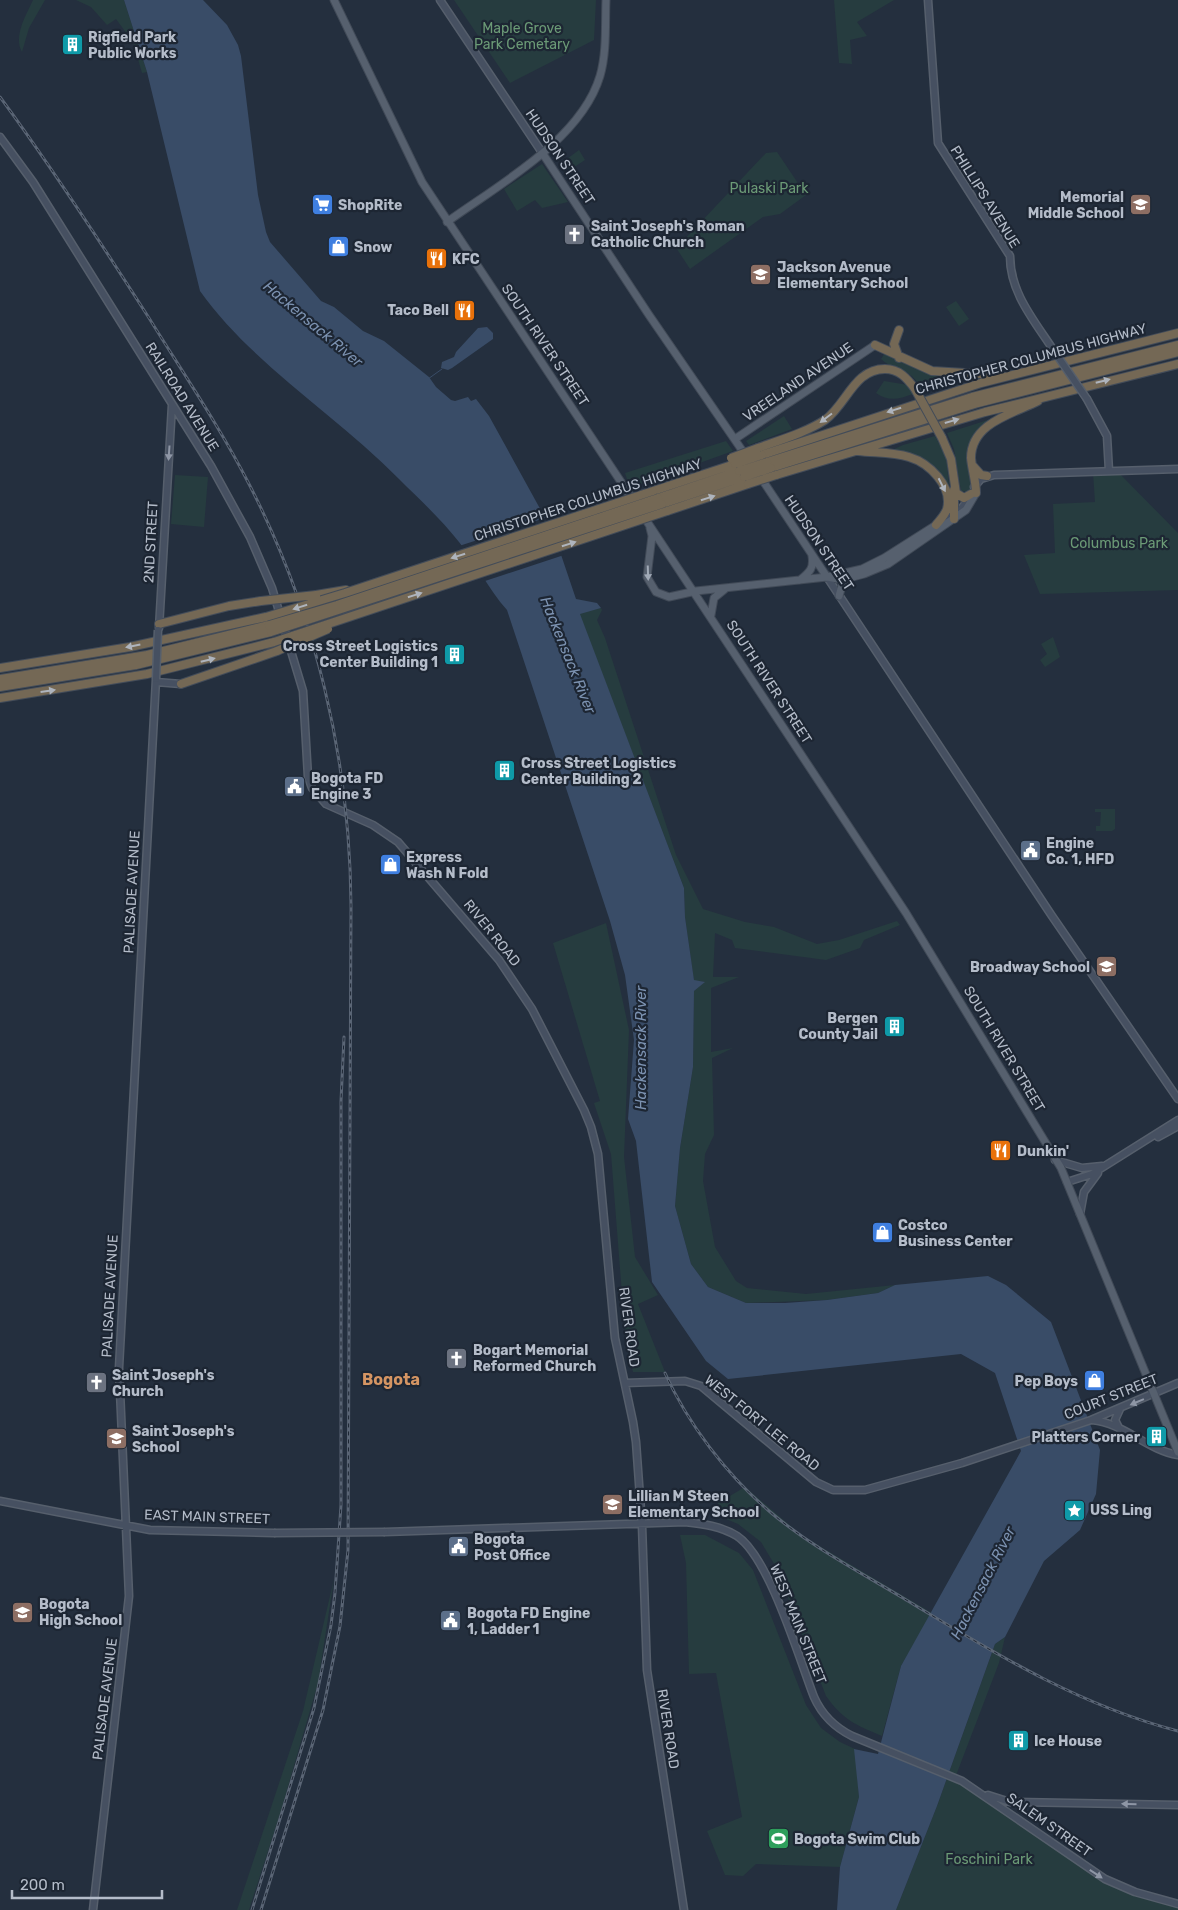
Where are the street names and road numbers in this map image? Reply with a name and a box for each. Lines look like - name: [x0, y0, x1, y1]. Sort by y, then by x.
- street label: HUDSON STREET: [522, 106, 598, 208]
- street label: PHILLIPS AVENUE: [947, 143, 1023, 251]
- street label: SOUTH RIVER STREET: [498, 281, 592, 409]
- street label: CHRISTOPHER COLUMBUS HIGHWAY: [914, 320, 1148, 398]
- street label: RAILROAD AVENUE: [142, 339, 222, 455]
- street label: VREELAND AVENUE: [740, 339, 856, 425]
- street label: CHRISTOPHER COLUMBUS HIGHWAY: [472, 455, 704, 545]
- street label: HUDSON STREET: [781, 492, 857, 594]
- street label: 2ND STREET: [140, 501, 162, 583]
- street label: SOUTH RIVER STREET: [723, 617, 815, 747]
- street label: PALISADE AVENUE: [120, 830, 144, 954]
- street label: RIVER ROAD: [460, 896, 524, 970]
- street label: SOUTH RIVER STREET: [960, 983, 1048, 1115]
- street label: PALISADE AVENUE: [98, 1234, 122, 1358]
- street label: RIVER ROAD: [615, 1286, 643, 1368]
- street label: COURT STREET: [1062, 1370, 1160, 1424]
- street label: WEST FORT LEE ROAD: [701, 1371, 823, 1475]
- street label: EAST MAIN STREET: [144, 1506, 270, 1528]
- street label: WEST MAIN STREET: [766, 1562, 830, 1686]
- street label: PALISADE AVENUE: [89, 1637, 121, 1761]
- street label: RIVER ROAD: [653, 1688, 683, 1770]
- street label: SALEM STREET: [1003, 1789, 1095, 1861]

